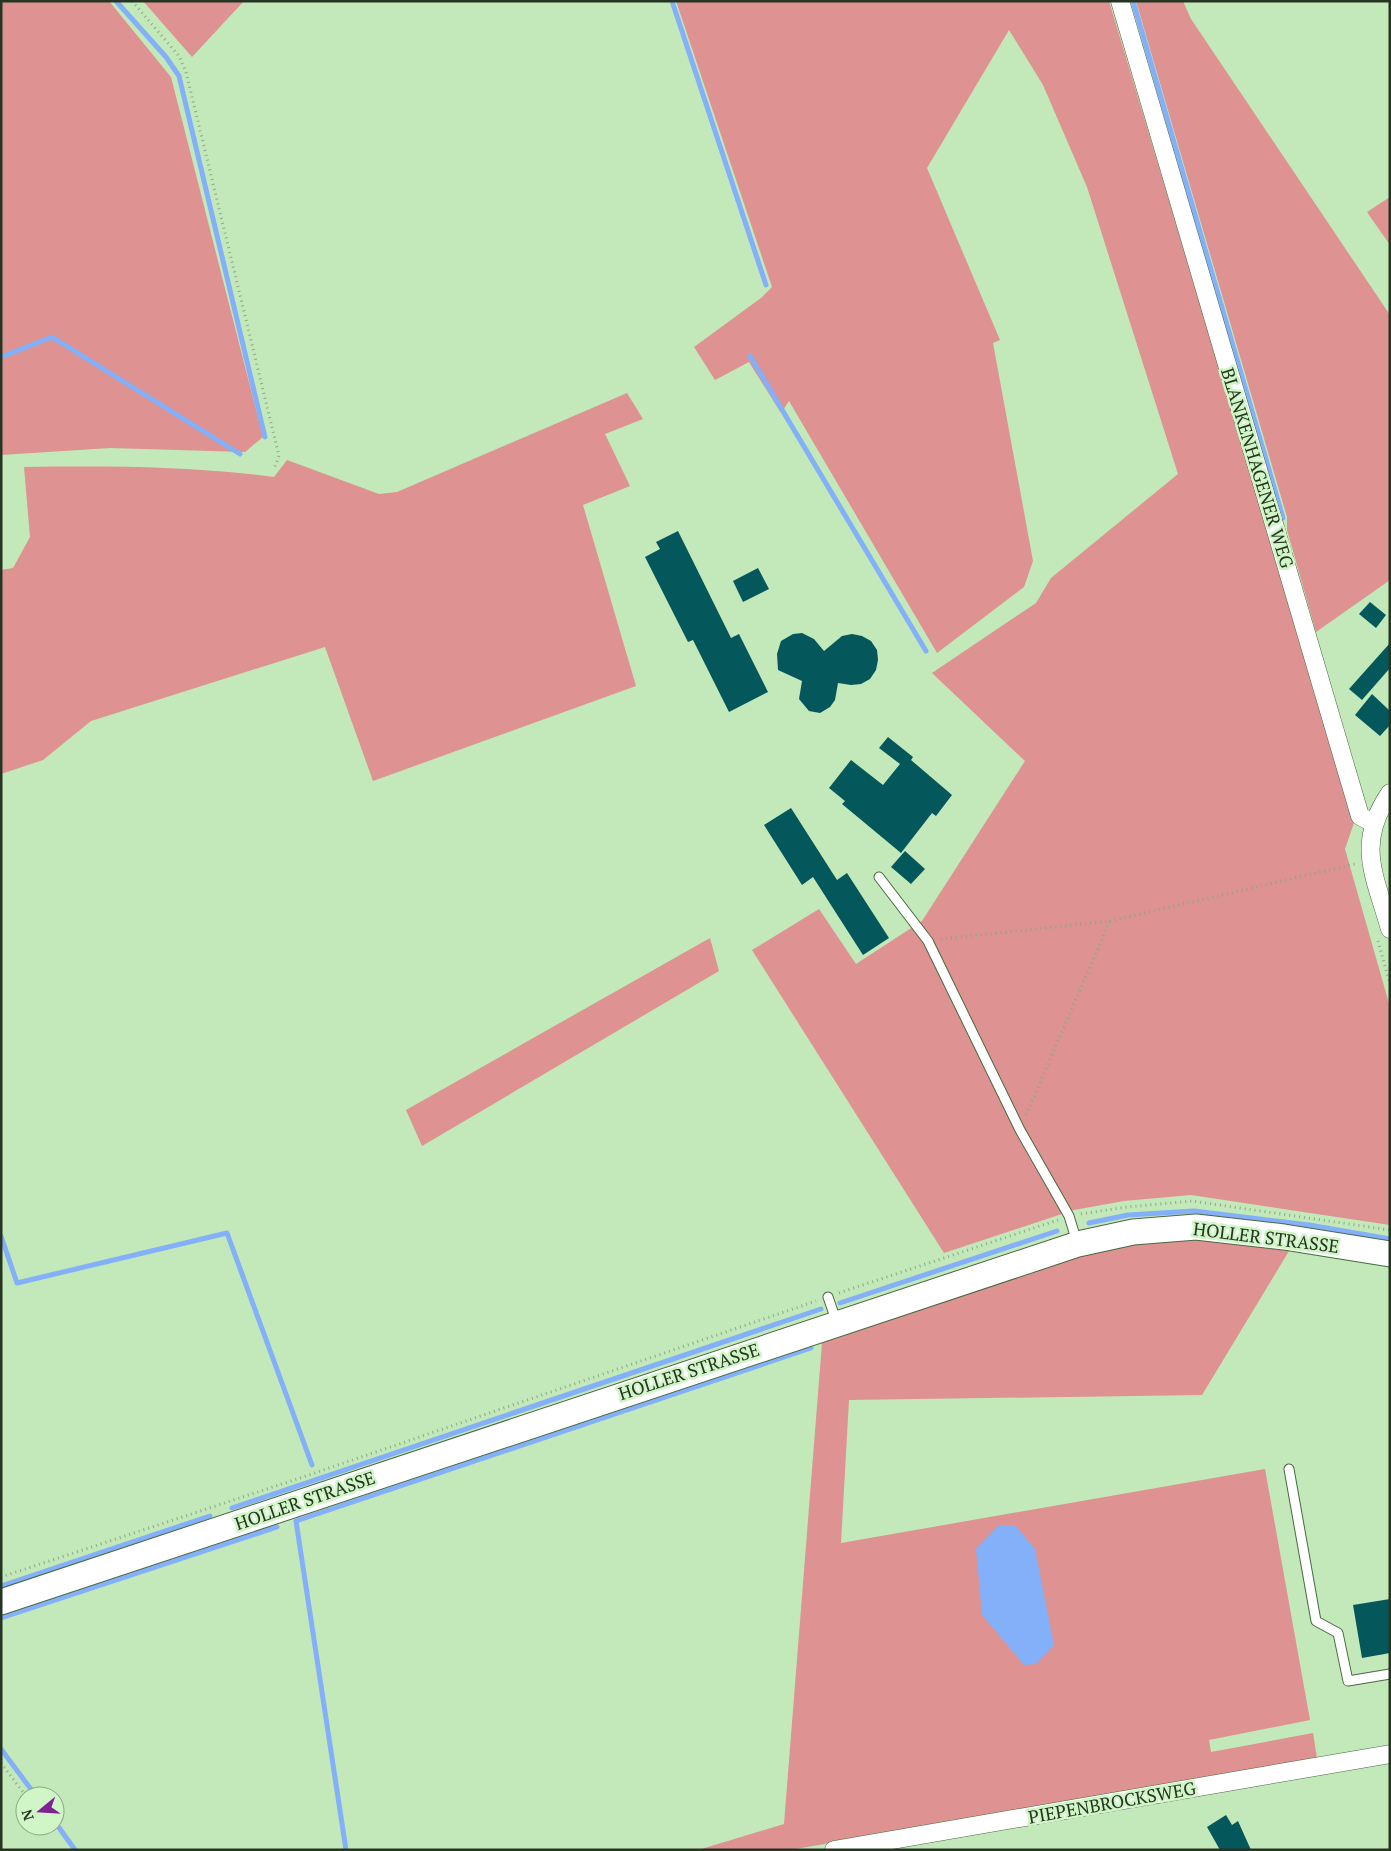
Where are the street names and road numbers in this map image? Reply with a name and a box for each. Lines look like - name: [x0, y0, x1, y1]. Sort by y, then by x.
- street label: BLANKENHAGENER WEG: [1216, 365, 1300, 571]
- street label: HOLLER STRASSE: [1192, 1216, 1340, 1258]
- street label: HOLLER STRASSE: [615, 1337, 762, 1405]
- street label: HOLLER STRASSE: [231, 1465, 378, 1535]
- street label: PIEPENBROCKSWEG: [1026, 1775, 1198, 1829]

